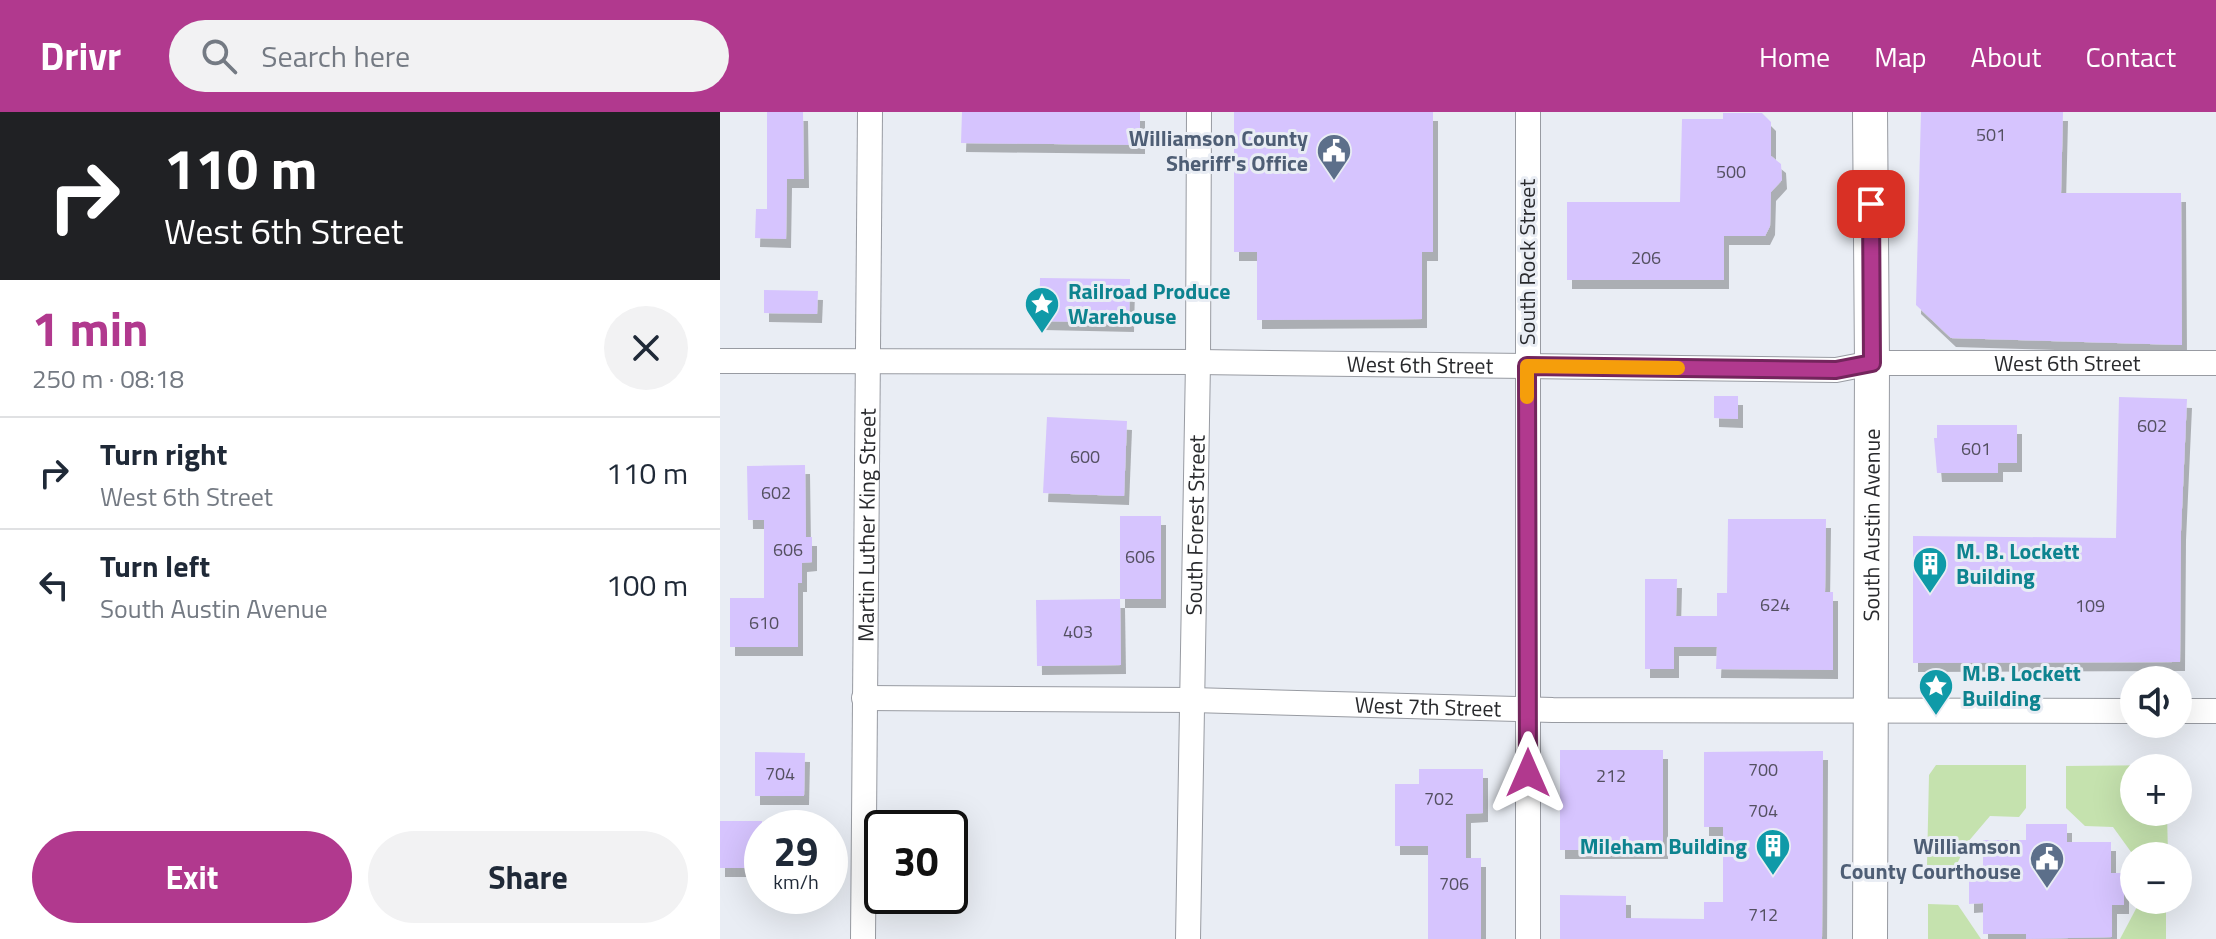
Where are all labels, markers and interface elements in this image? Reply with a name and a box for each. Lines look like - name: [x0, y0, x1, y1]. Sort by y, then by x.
- search box: [169, 20, 729, 92]
- text: Drivr: [40, 27, 121, 85]
- text: Search here: [261, 33, 410, 79]
- icon: search: [197, 34, 241, 78]
- text: Home: [1759, 35, 1830, 78]
- text: Map: [1874, 35, 1927, 78]
- text: About: [1971, 35, 2041, 78]
- text: Contact: [2085, 35, 2176, 78]
- place label: Williamson County Sheriff's Office: [1129, 121, 1308, 180]
- house number: 501: [1976, 121, 2006, 148]
- text: 110 m: [164, 126, 317, 211]
- public building icon: Williamson County Sheriff's Office: [1315, 132, 1353, 182]
- icon: right: [32, 144, 136, 248]
- house number: 500: [1716, 158, 1746, 185]
- pin: [1837, 170, 1905, 238]
- street label: South Rock Street: [1510, 179, 1544, 345]
- icon: arrive: [1849, 182, 1893, 226]
- text: West 6th Street: [164, 203, 404, 258]
- house number: 206: [1631, 244, 1661, 271]
- place label: Railroad Produce Warehouse: [1068, 274, 1230, 333]
- place icon: Railroad Produce Warehouse: [1023, 285, 1061, 335]
- text: 1 min: [32, 292, 149, 365]
- button: close: [604, 306, 688, 390]
- street label: West 6th Street: [1994, 346, 2141, 380]
- street label: West 6th Street: [1347, 347, 1494, 383]
- text: 250 m · 08:18: [32, 359, 184, 398]
- street label: Martin Luther King Street: [849, 408, 884, 642]
- house number: 602: [2137, 412, 2167, 439]
- street label: South Austin Avenue: [1854, 429, 1889, 621]
- text: Turn right: [100, 431, 228, 477]
- street label: South Forest Street: [1177, 434, 1214, 616]
- house number: 601: [1961, 435, 1991, 462]
- house number: 600: [1070, 443, 1100, 470]
- text: 110 m: [606, 450, 688, 496]
- icon: right: [32, 451, 76, 495]
- text: West 6th Street: [100, 477, 273, 516]
- house number: 602: [761, 479, 791, 506]
- place label: M. B. Lockett Building: [1956, 534, 2080, 593]
- house number: 606: [773, 536, 803, 563]
- text: Turn left: [100, 543, 210, 589]
- house number: 606: [1125, 543, 1155, 570]
- building icon: M. B. Lockett Building: [1911, 545, 1949, 595]
- text: 100 m: [606, 562, 688, 608]
- icon: left: [32, 563, 76, 607]
- text: South Austin Avenue: [100, 589, 328, 628]
- house number: 624: [1760, 591, 1790, 618]
- house number: 109: [2075, 592, 2105, 619]
- house number: 610: [749, 609, 779, 636]
- house number: 403: [1063, 618, 1093, 645]
- place label: M.B. Lockett Building: [1962, 656, 2081, 715]
- map controls: [2120, 666, 2192, 914]
- button: sound: [2120, 666, 2192, 738]
- place icon: M.B. Lockett Building: [1917, 667, 1955, 717]
- street label: West 7th Street: [1354, 688, 1502, 726]
- position arrow: [1486, 731, 1570, 815]
- button: +: [2120, 754, 2192, 826]
- house number: 700: [1748, 756, 1778, 783]
- house number: 704: [765, 760, 795, 787]
- house number: 212: [1596, 762, 1626, 789]
- house number: 702: [1424, 785, 1454, 812]
- house number: 704: [1748, 797, 1778, 824]
- speed limit sign: 30: [864, 810, 968, 914]
- text: 29: [774, 821, 818, 882]
- building icon: Mileham Building: [1754, 827, 1792, 877]
- place label: Mileham Building: [1580, 829, 1747, 863]
- place label: Williamson County Courthouse: [1840, 829, 2021, 888]
- button: Exit: [32, 831, 352, 923]
- button: Share: [368, 831, 688, 923]
- public building icon: Williamson County Courthouse: [2028, 840, 2066, 890]
- button: −: [2120, 842, 2192, 914]
- text: km/h: [773, 866, 819, 897]
- house number: 706: [1439, 870, 1469, 897]
- house number: 712: [1748, 901, 1778, 928]

